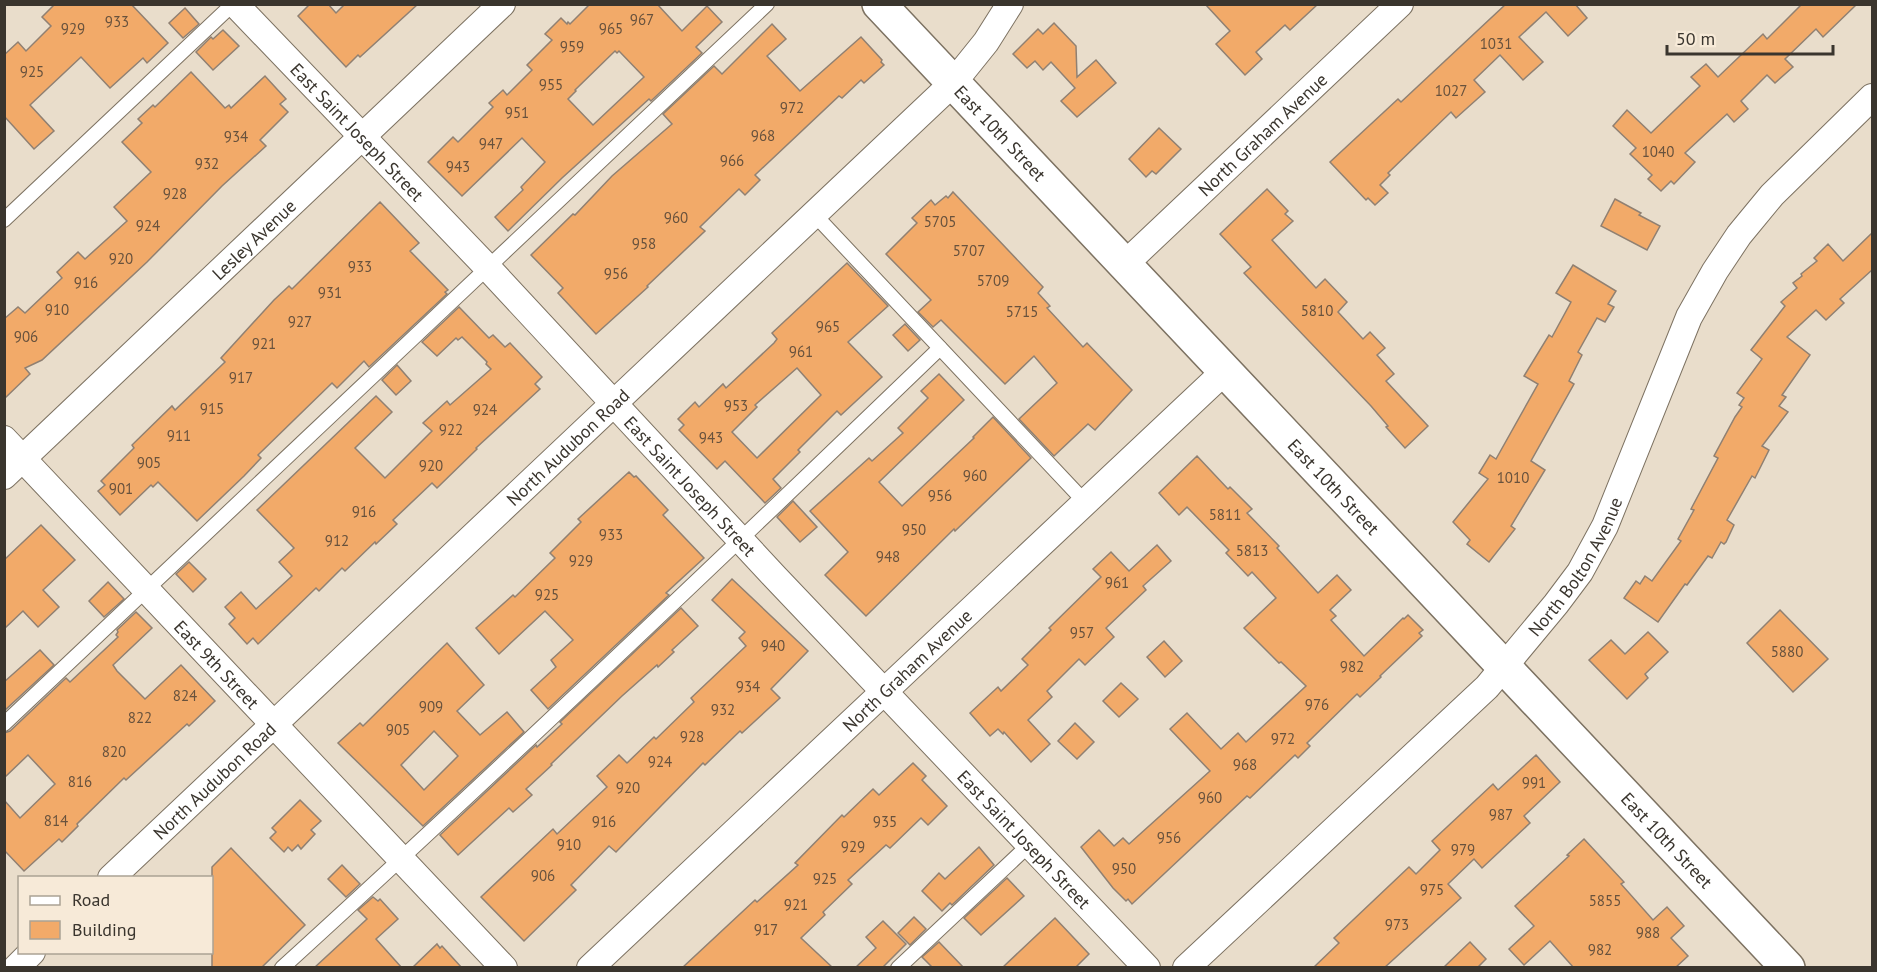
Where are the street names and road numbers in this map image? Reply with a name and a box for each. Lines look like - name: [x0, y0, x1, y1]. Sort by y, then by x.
- street label: East Saint Joseph Street: [286, 58, 429, 206]
- street label: North Graham Avenue: [1193, 68, 1332, 201]
- street label: East 10th Street: [950, 80, 1051, 186]
- street label: Lesley Avenue: [207, 194, 301, 285]
- street label: North Audubon Road: [501, 383, 634, 510]
- street label: East Saint Joseph Street: [620, 411, 761, 561]
- street label: East 10th Street: [1283, 434, 1385, 539]
- street label: North Bolton Avenue: [1523, 494, 1627, 641]
- street label: North Graham Avenue: [837, 604, 976, 736]
- street label: East 9th Street: [170, 615, 264, 714]
- street label: North Audubon Road: [148, 717, 280, 844]
- street label: East Saint Joseph Street: [953, 765, 1096, 913]
- street label: East 10th Street: [1617, 787, 1718, 893]

